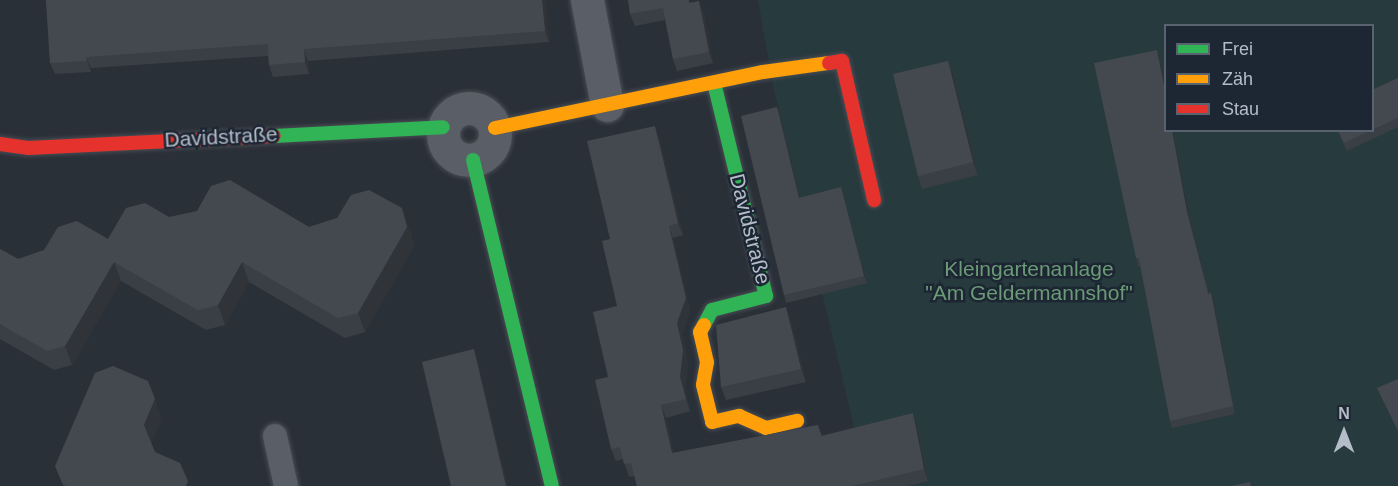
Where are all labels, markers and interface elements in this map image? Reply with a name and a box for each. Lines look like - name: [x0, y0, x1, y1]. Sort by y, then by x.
- legend: [1164, 24, 1374, 132]
- text: Frei: [1222, 39, 1253, 59]
- text: Zäh: [1222, 69, 1253, 89]
- text: Stau: [1222, 99, 1259, 119]
- street label: Davidstraße: [164, 121, 278, 153]
- street label: Davidstraße: [724, 171, 776, 287]
- park label: Kleingartenanlage "Am Geldermannshof": [925, 256, 1133, 306]
- north arrow: [1314, 402, 1374, 462]
- text: N: [1338, 405, 1350, 422]

